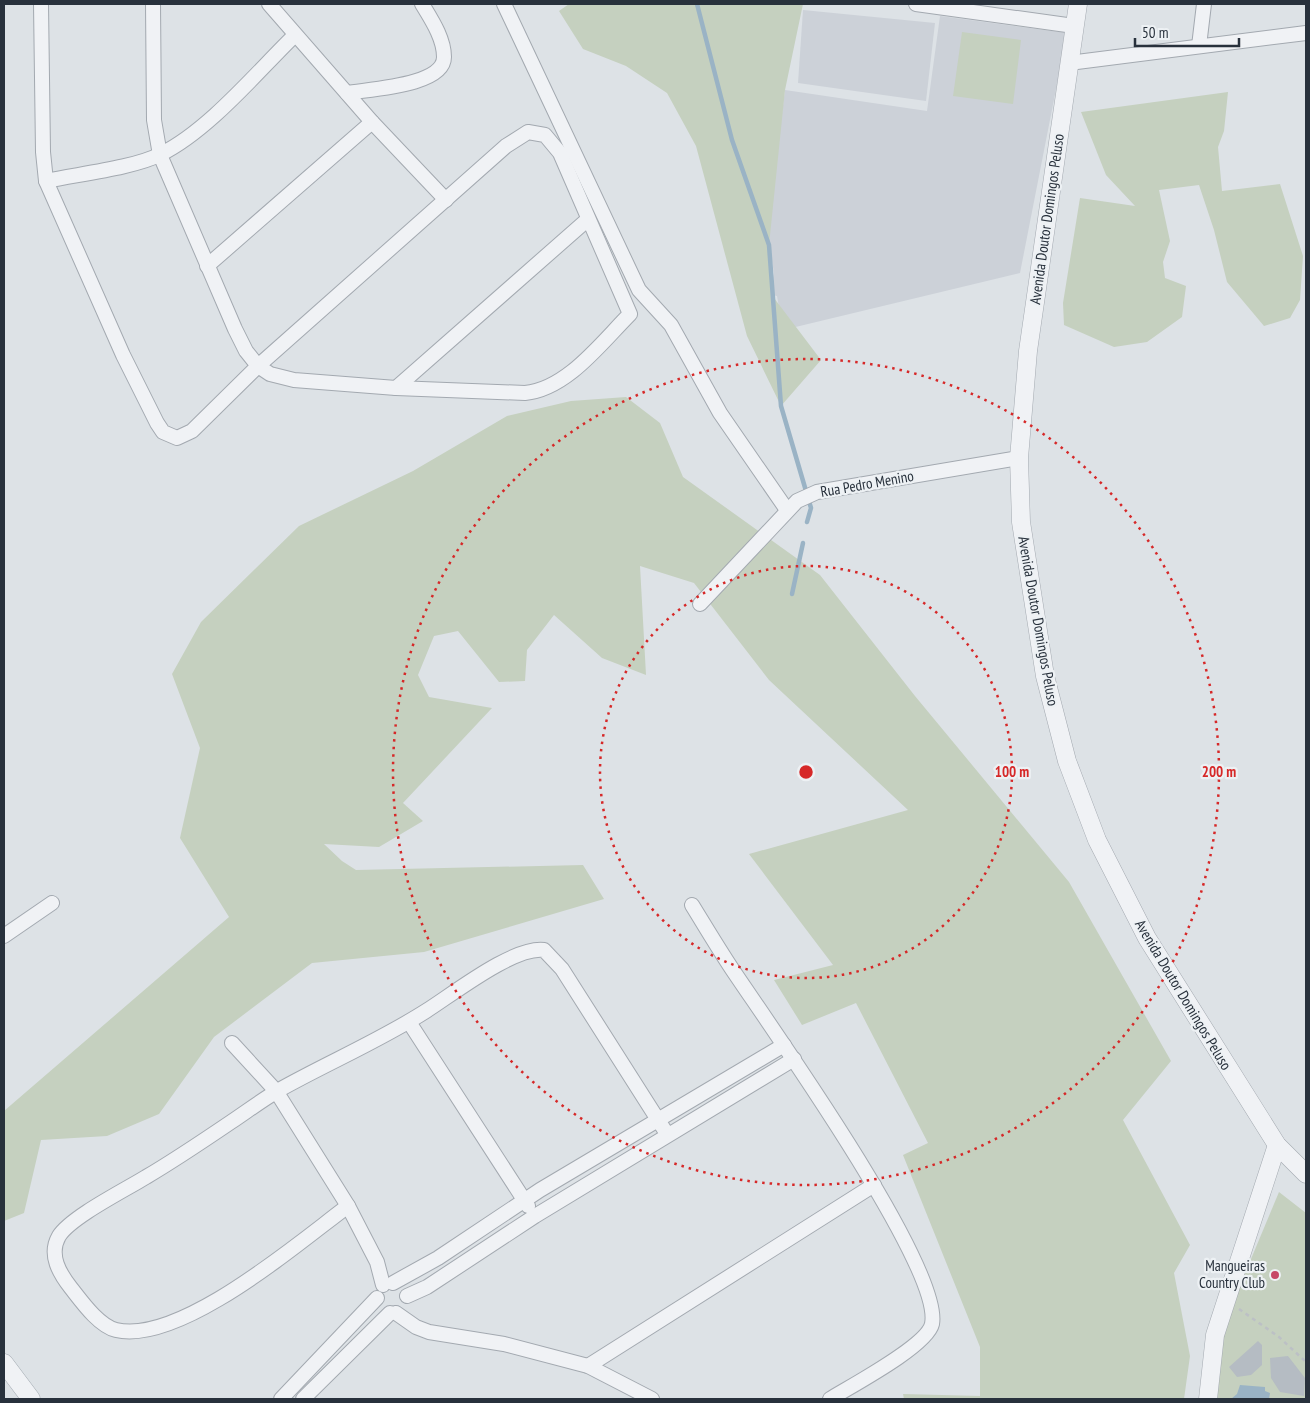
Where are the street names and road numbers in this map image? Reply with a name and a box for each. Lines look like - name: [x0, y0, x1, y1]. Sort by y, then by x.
- street label: Avenida Doutor Domingos Peluso: [1025, 132, 1068, 305]
- street label: Rua Pedro Menino: [819, 466, 915, 501]
- street label: Avenida Doutor Domingos Peluso: [1014, 535, 1063, 707]
- street label: Avenida Doutor Domingos Peluso: [1131, 916, 1236, 1073]

